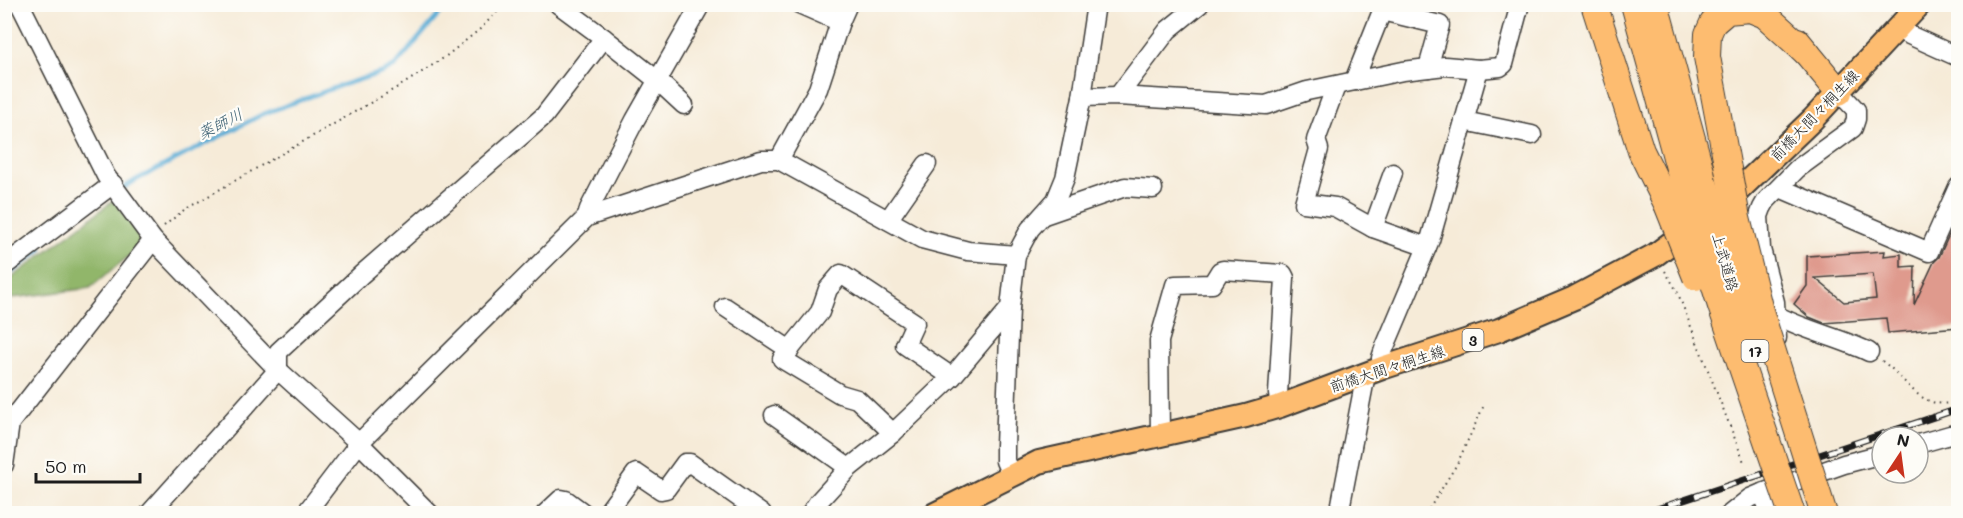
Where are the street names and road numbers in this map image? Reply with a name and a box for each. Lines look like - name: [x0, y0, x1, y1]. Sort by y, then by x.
- street label: 前橋大間々桐生線: [1765, 65, 1863, 165]
- street label: 上武道路: [1708, 230, 1744, 294]
- road number: 3: [1462, 329, 1484, 351]
- street label: 前橋大間々桐生線: [1327, 340, 1447, 396]
- road number: 17: [1742, 340, 1768, 362]

